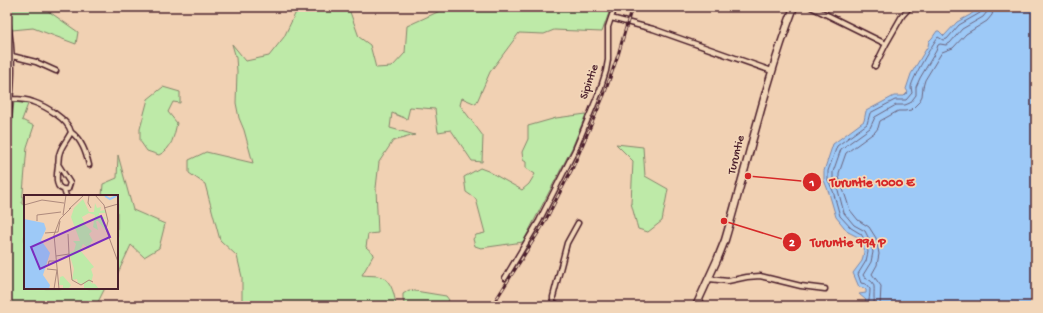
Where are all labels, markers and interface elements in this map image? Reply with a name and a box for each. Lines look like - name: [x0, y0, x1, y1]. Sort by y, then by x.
- street label: Sipintie: [578, 62, 603, 101]
- street label: Turuntie: [725, 133, 749, 177]
- callout: Turuntie 1000 E: [802, 169, 922, 194]
- text: Turuntie 1000 E: [829, 176, 915, 191]
- text: 1: [809, 177, 815, 191]
- inset map: [24, 195, 118, 289]
- callout: Turuntie 994 P: [782, 229, 894, 254]
- text: Turuntie 994 P: [809, 236, 886, 251]
- text: 2: [789, 237, 795, 251]

